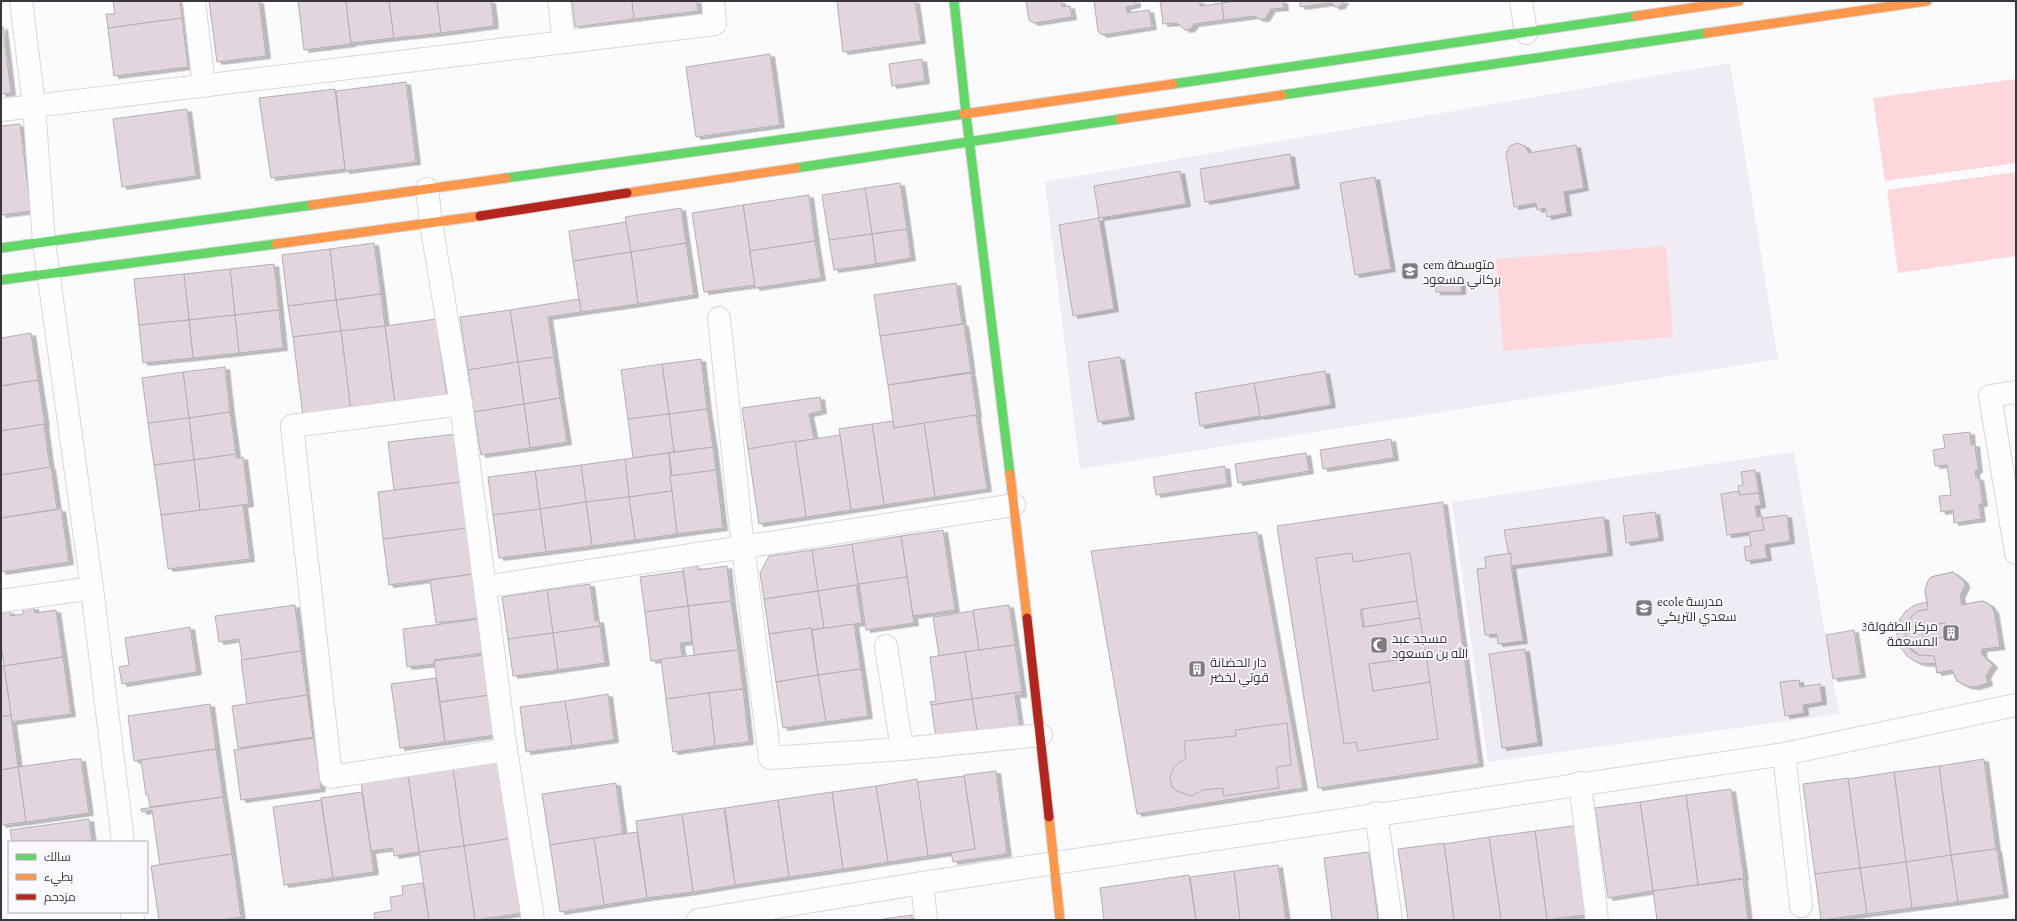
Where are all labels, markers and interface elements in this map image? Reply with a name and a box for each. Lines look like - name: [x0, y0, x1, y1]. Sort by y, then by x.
- place label: cem متوسطة بركاني مسعود: [1423, 257, 1501, 290]
- school or university icon: cem متوسطة بركاني مسعود: [1400, 261, 1420, 281]
- place label: ecole مدرسة سعدي التريكي: [1657, 594, 1736, 627]
- school or university icon: ecole مدرسة سعدي التريكي: [1634, 598, 1654, 618]
- place label: 3مركز الطفولة المسعفة: [1861, 619, 1938, 649]
- building icon: 3مركز الطفولة المسعفة: [1941, 623, 1961, 643]
- place label: مسجد عبد الله بن مسعود: [1392, 631, 1468, 661]
- mosque icon: مسجد عبد الله بن مسعود: [1369, 635, 1389, 655]
- place label: دار الحضانة قوتي لخضر: [1209, 655, 1269, 688]
- building icon: دار الحضانة قوتي لخضر: [1187, 659, 1207, 679]
- legend: [8, 841, 148, 913]
- text: سالك: [44, 850, 71, 864]
- text: بطيء: [44, 870, 73, 887]
- text: مزدحم: [44, 890, 76, 905]

